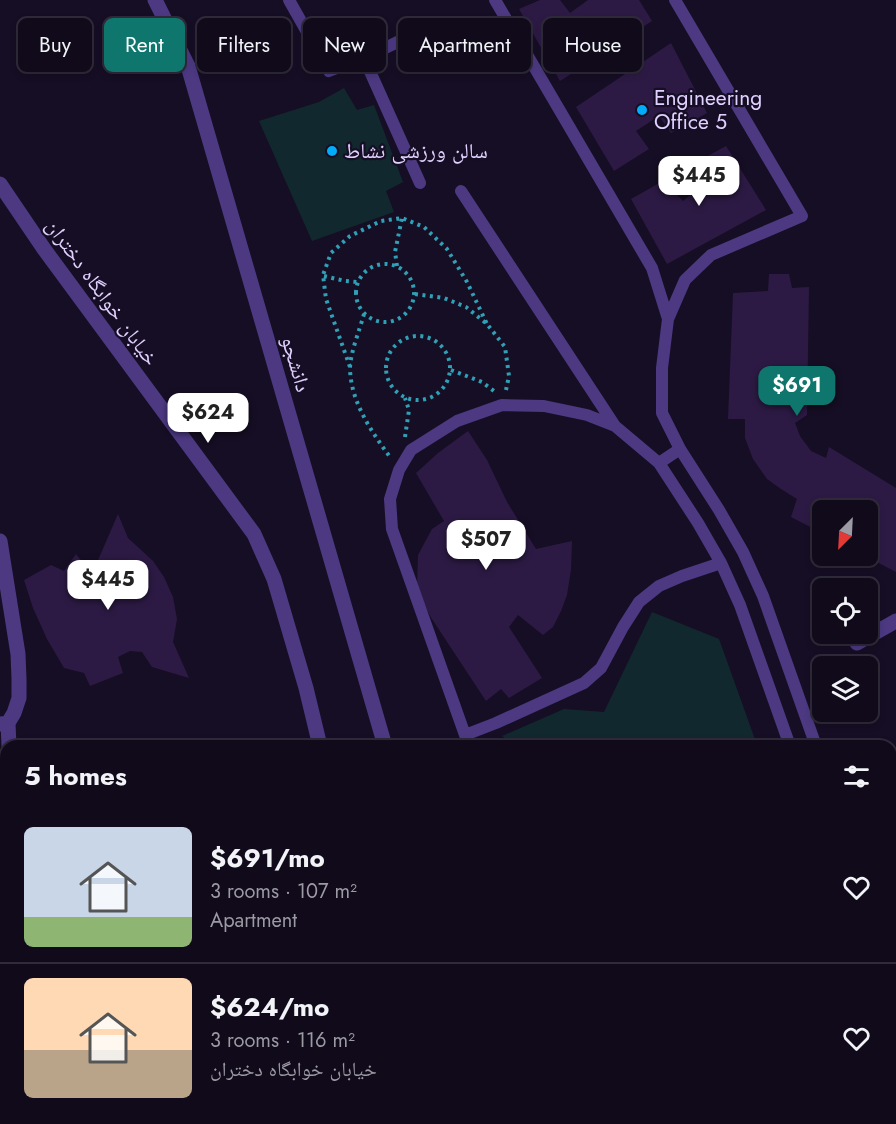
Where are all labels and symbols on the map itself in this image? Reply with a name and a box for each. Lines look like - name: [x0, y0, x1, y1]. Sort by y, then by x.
- place label: Engineering Office 5: [654, 83, 762, 137]
- marker: Engineering Office 5: [635, 103, 649, 117]
- place label: سالن ورزشی نشاط: [344, 136, 488, 166]
- marker: سالن ورزشی نشاط: [325, 144, 339, 158]
- pin: $445: [663, 156, 735, 207]
- street label: خیابان خوابگاه دختران: [38, 212, 166, 372]
- street label: دانشجو: [274, 332, 318, 396]
- pin: $691: [761, 366, 833, 417]
- pin: $624: [172, 393, 244, 444]
- north arrow: [812, 500, 878, 566]
- pin: $507: [450, 520, 522, 571]
- pin: $445: [72, 560, 144, 611]

